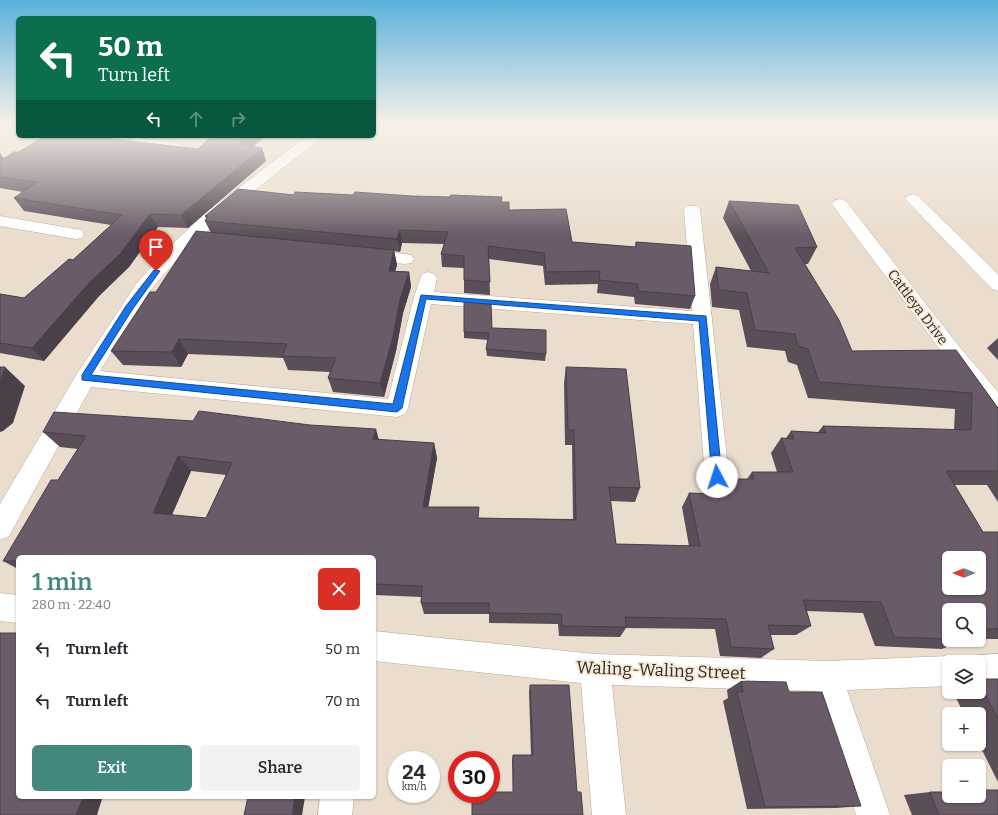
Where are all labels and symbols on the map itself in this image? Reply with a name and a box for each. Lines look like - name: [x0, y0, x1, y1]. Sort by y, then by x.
- pin: [139, 230, 173, 271]
- street label: Cattleya Drive: [884, 266, 951, 348]
- position arrow: [696, 456, 738, 498]
- north arrow: [942, 551, 986, 595]
- street label: Waling-Waling Street: [576, 657, 746, 684]
- speed limit sign: 30: [448, 751, 500, 803]

